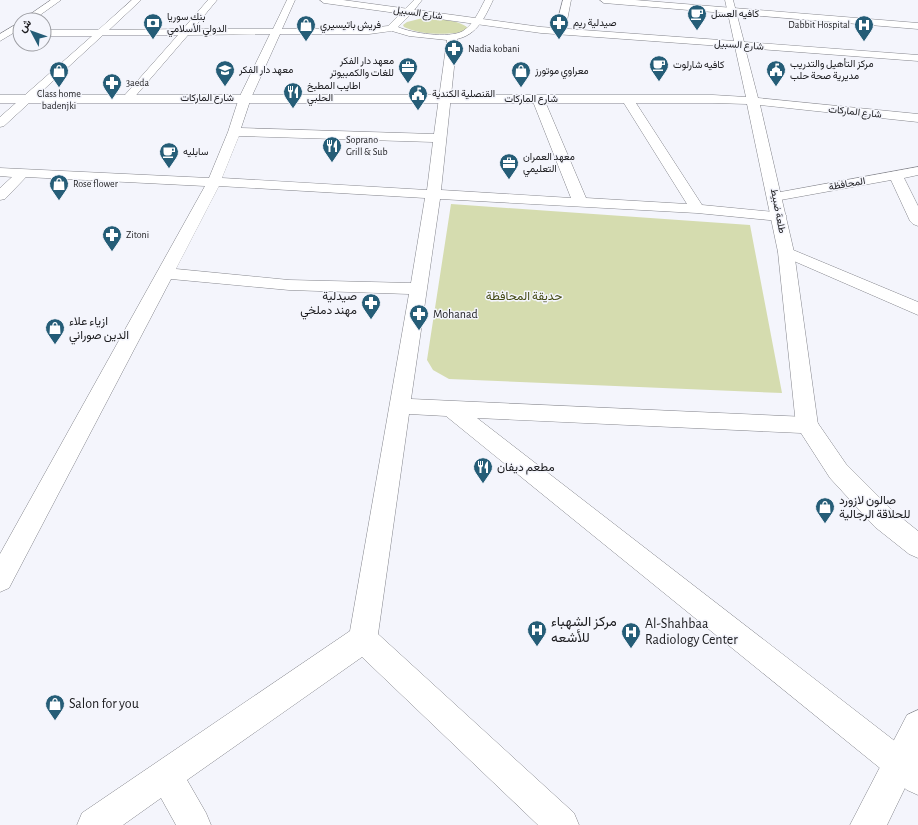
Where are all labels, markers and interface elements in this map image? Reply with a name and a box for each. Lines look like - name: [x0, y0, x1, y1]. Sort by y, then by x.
- cafe icon: كافيه العسل: [686, 3, 708, 31]
- street label: شارع السبيل: [393, 5, 443, 22]
- place label: كافيه العسل: [711, 9, 760, 20]
- north arrow: [12, 12, 52, 52]
- bank icon: بنك سوريا الدولي الأسلامي: [142, 12, 164, 40]
- place label: بنك سوريا الدولي الأسلامي: [167, 12, 227, 37]
- pharmacy icon: صيدلية ريم: [548, 12, 570, 40]
- shop icon: فريش باتيسيري: [295, 14, 317, 42]
- hospital icon: Dabbit Hospital: [853, 14, 875, 42]
- text: ش: [16, 17, 34, 35]
- place label: صيدلية ريم: [573, 18, 617, 29]
- place label: فريش باتيسيري: [320, 20, 382, 33]
- place label: Dabbit Hospital: [788, 20, 850, 30]
- pharmacy icon: Nadia kobani: [443, 38, 465, 66]
- street label: شارع السبيل: [714, 38, 764, 53]
- place label: Nadia kobani: [468, 44, 520, 54]
- cafe icon: كافيه شارلوت: [648, 54, 670, 82]
- place label: معهد دار الفكر للغات والكمبيوتر: [329, 56, 394, 79]
- office icon: معهد دار الفكر للغات والكمبيوتر: [397, 56, 419, 84]
- place label: مركز التأهيل والتدريب مديرية صحة حلب: [790, 58, 874, 82]
- school or university icon: معهد دار الفكر: [214, 59, 236, 87]
- public building icon: مركز التأهيل والتدريب مديرية صحة حلب: [765, 59, 787, 87]
- shop icon: Class home badenjki: [48, 60, 70, 88]
- shop icon: معراوي موتورز: [510, 60, 532, 88]
- place label: كافيه شارلوت: [673, 60, 725, 71]
- place label: معهد دار الفكر: [238, 65, 293, 76]
- place label: معراوي موتورز: [534, 66, 589, 79]
- pharmacy icon: 3aeda: [101, 72, 123, 100]
- place label: 3aeda: [126, 78, 150, 88]
- restaurant icon: اطايب المطبخ الحلبي: [282, 81, 304, 109]
- place label: اطايب المطبخ الحلبي: [307, 81, 361, 106]
- public building icon: القنصلية الكندية: [407, 83, 429, 111]
- place label: Class home badenjki: [37, 89, 81, 111]
- place label: القنصلية الكندية: [432, 89, 495, 100]
- street label: شارع الماركات: [180, 93, 234, 104]
- street label: شارع الماركات: [504, 94, 558, 105]
- street label: شارع الماركات: [828, 104, 882, 121]
- restaurant icon: Soprano Grill & Sub: [321, 135, 343, 163]
- place label: Soprano Grill & Sub: [346, 135, 388, 157]
- cafe icon: سابليه: [158, 141, 180, 169]
- place label: سابليه: [183, 147, 209, 158]
- office icon: معهد العمران التعليمي: [498, 152, 520, 180]
- place label: معهد العمران التعليمي: [523, 152, 575, 177]
- shop icon: Rose flower: [48, 173, 70, 201]
- street label: المحافظة: [828, 176, 866, 192]
- place label: Rose flower: [73, 179, 119, 189]
- street label: طلعة ضبيط: [768, 188, 787, 235]
- pharmacy icon: Zitoni: [101, 224, 123, 252]
- place label: Zitoni: [126, 230, 149, 240]
- place label: صيدلية مهند دملخي: [300, 290, 357, 320]
- park label: حديقة المحافظة: [486, 290, 562, 303]
- pharmacy icon: صيدلية مهند دملخي: [360, 292, 382, 320]
- pharmacy icon: Mohanad: [408, 303, 430, 331]
- place label: Mohanad: [433, 308, 478, 320]
- place label: ازياء علاء الدين صوراني: [69, 315, 129, 345]
- shop icon: ازياء علاء الدين صوراني: [44, 317, 66, 345]
- restaurant icon: مطعم ديفان: [472, 456, 494, 484]
- place label: مطعم ديفان: [497, 461, 555, 475]
- place label: صالون لازورد للحلاقة الرجالية: [839, 494, 911, 522]
- shop icon: صالون لازورد للحلاقة الرجالية: [814, 496, 836, 524]
- place label: مركز الشهباء للأشعه: [551, 615, 617, 645]
- place label: Al-Shahbaa Radiology Center: [645, 617, 738, 647]
- hospital icon: مركز الشهباء للأشعه: [526, 619, 548, 647]
- hospital icon: Al-Shahbaa Radiology Center: [620, 621, 642, 649]
- shop icon: Salon for you: [44, 693, 66, 721]
- place label: Salon for you: [69, 697, 139, 711]

